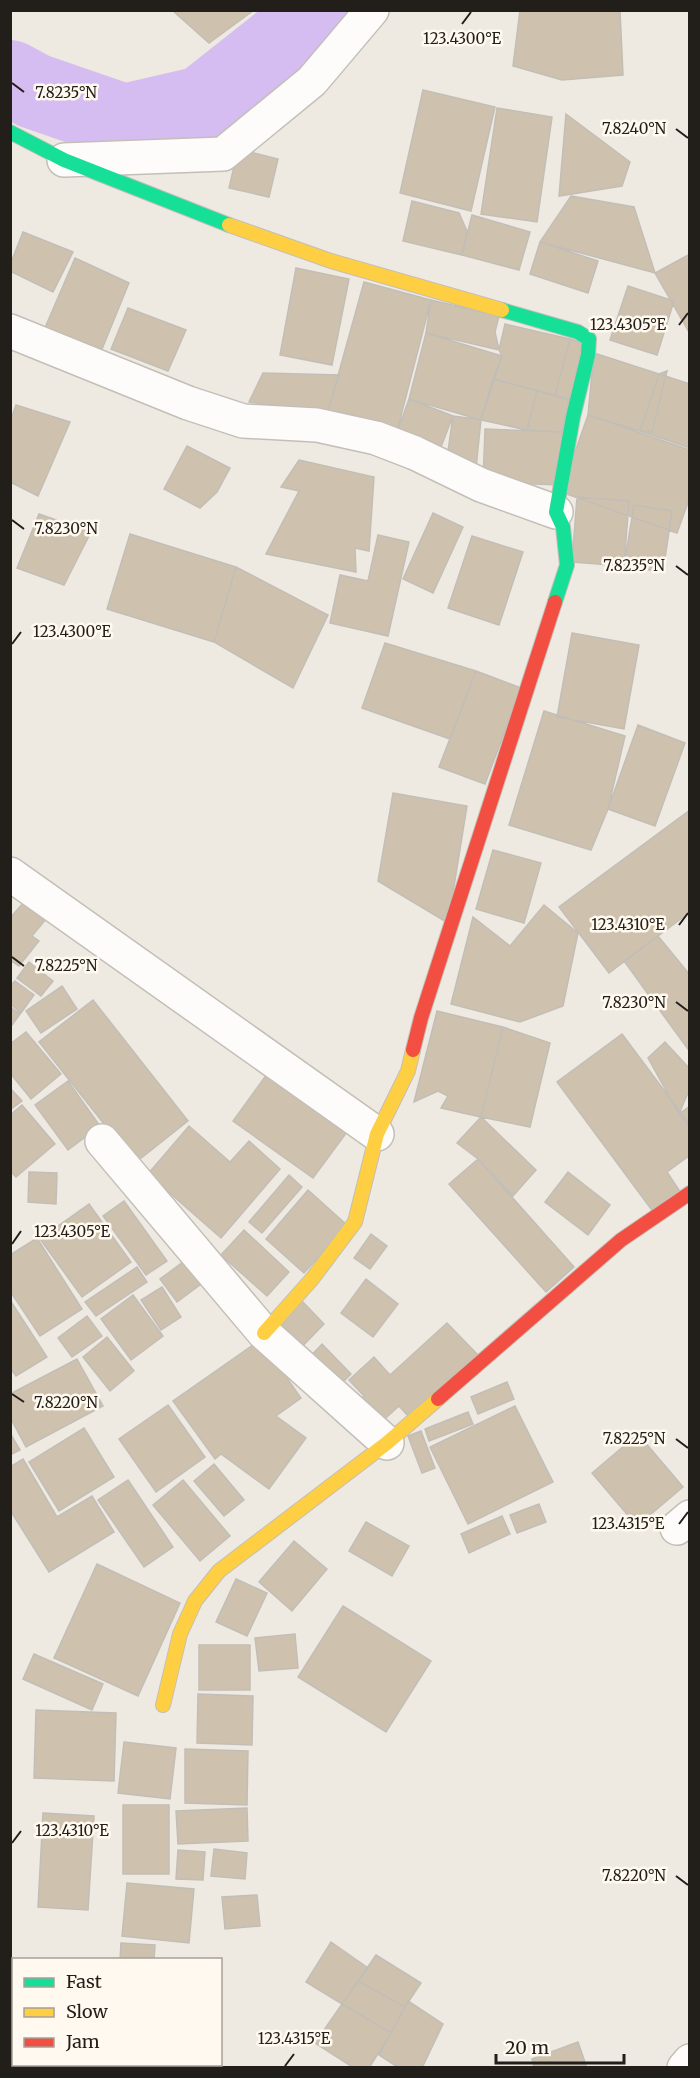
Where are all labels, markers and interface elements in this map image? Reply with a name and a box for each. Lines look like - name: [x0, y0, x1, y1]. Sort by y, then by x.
- text: 123.4300°E: [423, 29, 501, 48]
- text: 7.8235°N: [35, 83, 97, 102]
- text: 7.8240°N: [602, 119, 667, 138]
- text: 123.4305°E: [590, 315, 667, 334]
- text: 7.8230°N: [34, 519, 98, 538]
- text: 7.8235°N: [603, 556, 665, 575]
- text: 123.4300°E: [33, 622, 111, 641]
- text: 123.4310°E: [591, 915, 665, 934]
- text: 7.8225°N: [35, 956, 98, 975]
- text: 7.8230°N: [602, 993, 666, 1012]
- text: 123.4305°E: [34, 1222, 111, 1241]
- text: 7.8220°N: [34, 1393, 98, 1412]
- text: 7.8225°N: [603, 1429, 666, 1448]
- text: 123.4315°E: [592, 1514, 665, 1533]
- text: 123.4310°E: [35, 1821, 109, 1840]
- text: 7.8220°N: [602, 1866, 666, 1885]
- legend: [12, 1958, 222, 2066]
- text: Fast: [66, 1970, 102, 1993]
- text: Slow: [66, 2000, 109, 2023]
- scale bar: [496, 2027, 624, 2065]
- text: 123.4315°E: [258, 2029, 331, 2048]
- text: Jam: [65, 2030, 100, 2053]
- text: 20 m: [505, 2036, 549, 2059]

